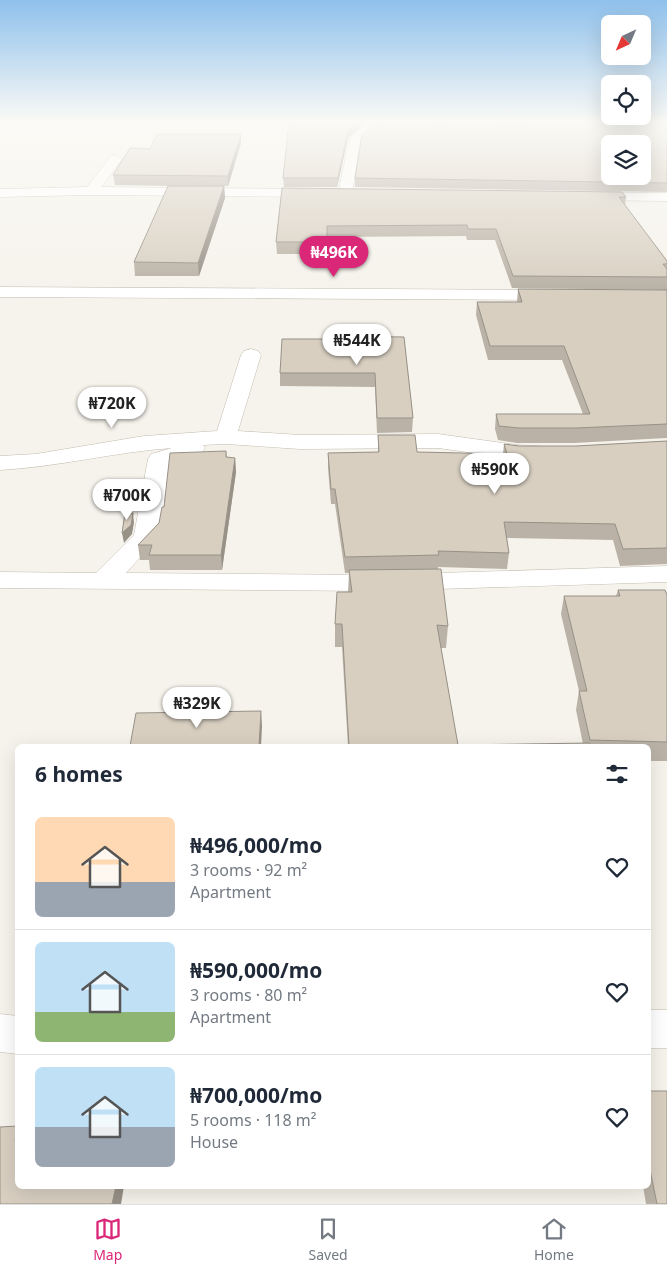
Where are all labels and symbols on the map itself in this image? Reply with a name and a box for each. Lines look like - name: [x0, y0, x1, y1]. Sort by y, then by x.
- north arrow: [601, 15, 651, 65]
- pin: ₦496K: [299, 236, 369, 278]
- pin: ₦544K: [322, 324, 392, 366]
- pin: ₦720K: [77, 386, 147, 429]
- pin: ₦590K: [460, 452, 530, 495]
- pin: ₦700K: [92, 478, 162, 521]
- pin: ₦329K: [162, 686, 232, 729]

